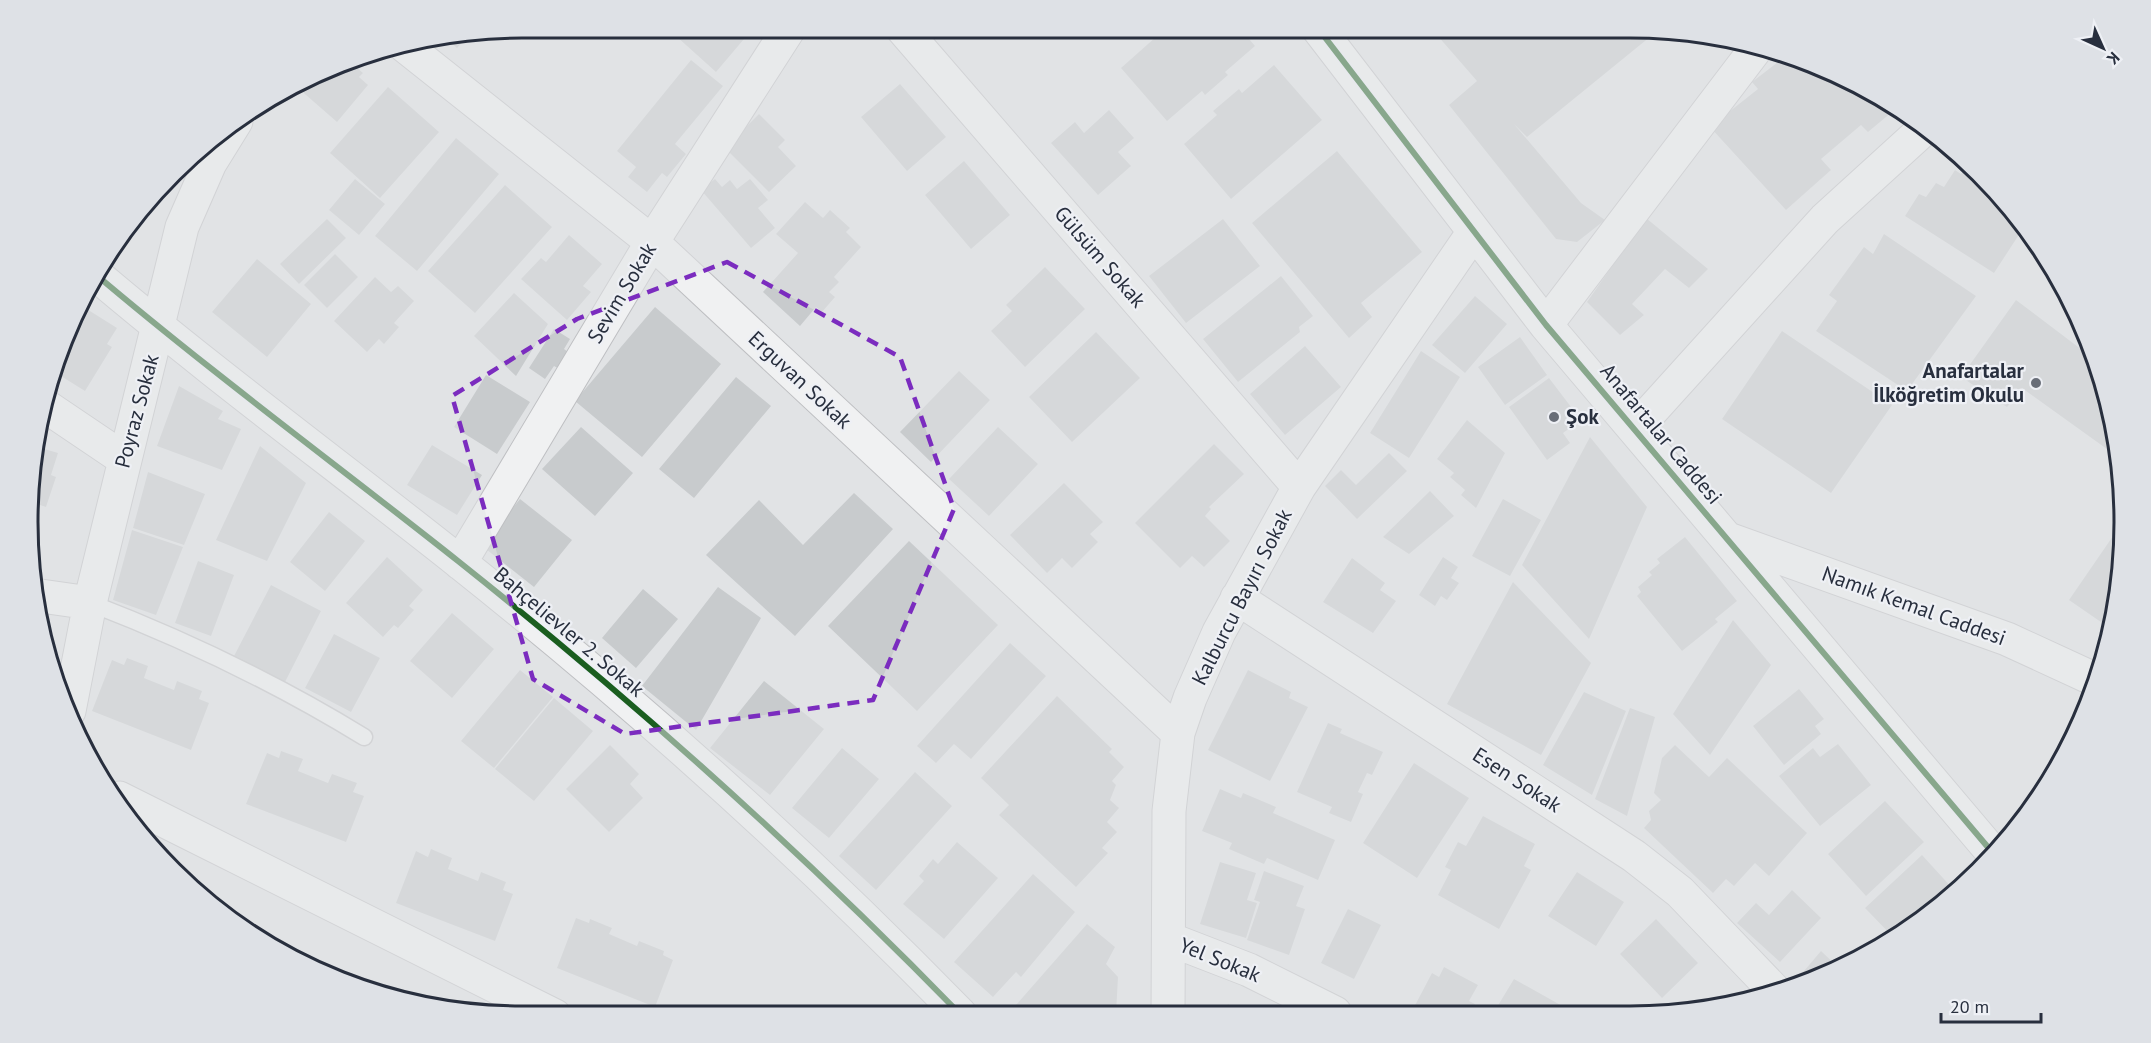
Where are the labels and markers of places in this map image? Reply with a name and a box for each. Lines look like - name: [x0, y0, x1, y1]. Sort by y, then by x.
- place label: Anafartalar İlköğretim Okulu: [1873, 357, 2025, 408]
- marker: Anafartalar İlköğretim Okulu: [2029, 376, 2043, 390]
- place label: Şok: [1566, 403, 1599, 430]
- marker: Şok: [1547, 410, 1561, 424]

